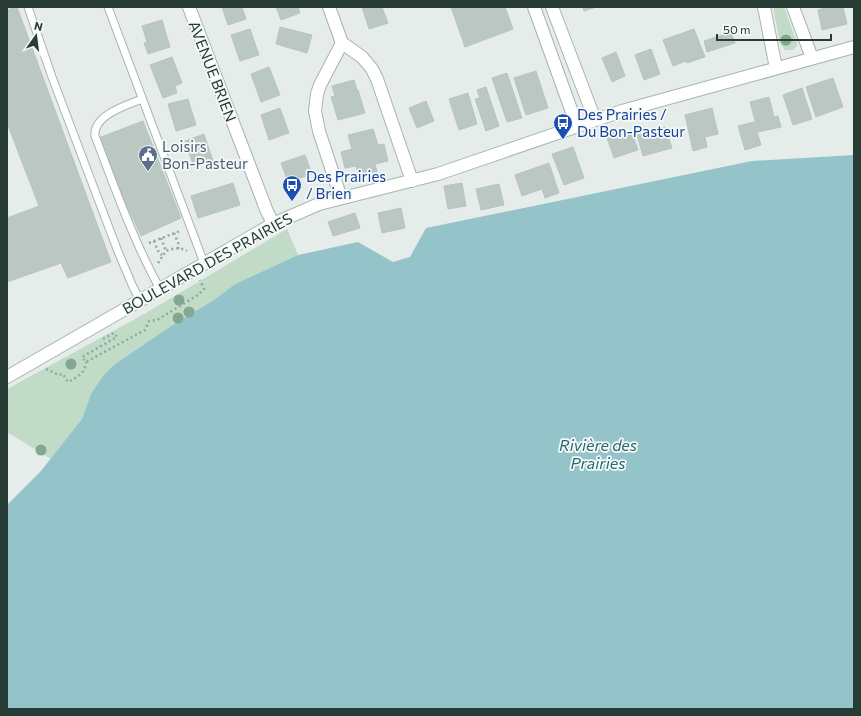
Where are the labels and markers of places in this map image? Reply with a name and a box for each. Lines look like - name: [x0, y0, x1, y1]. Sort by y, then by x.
- place label: Des Prairies / Du Bon-Pasteur: [577, 105, 685, 140]
- bus stop icon: Des Prairies / Du Bon-Pasteur: [552, 112, 574, 140]
- place label: Loisirs Bon-Pasteur: [162, 137, 248, 172]
- public building icon: Loisirs Bon-Pasteur: [137, 144, 159, 172]
- place label: Des Prairies / Brien: [306, 167, 386, 202]
- bus stop icon: Des Prairies / Brien: [281, 174, 303, 202]

